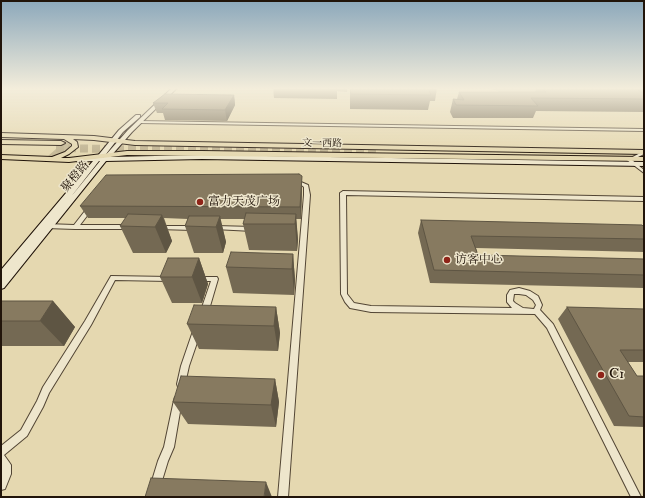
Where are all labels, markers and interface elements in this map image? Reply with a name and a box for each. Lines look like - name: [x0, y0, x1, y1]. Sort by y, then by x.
- street label: 文一西路: [302, 138, 342, 150]
- street label: 聚橙路: [59, 159, 93, 195]
- place label: 富力天茂广场: [208, 195, 280, 209]
- marker: 富力天茂广场: [195, 197, 205, 207]
- place label: 访客中心: [455, 253, 503, 267]
- marker: 访客中心: [442, 255, 452, 265]
- place label: C1: [609, 367, 624, 383]
- marker: C1: [596, 370, 606, 380]

